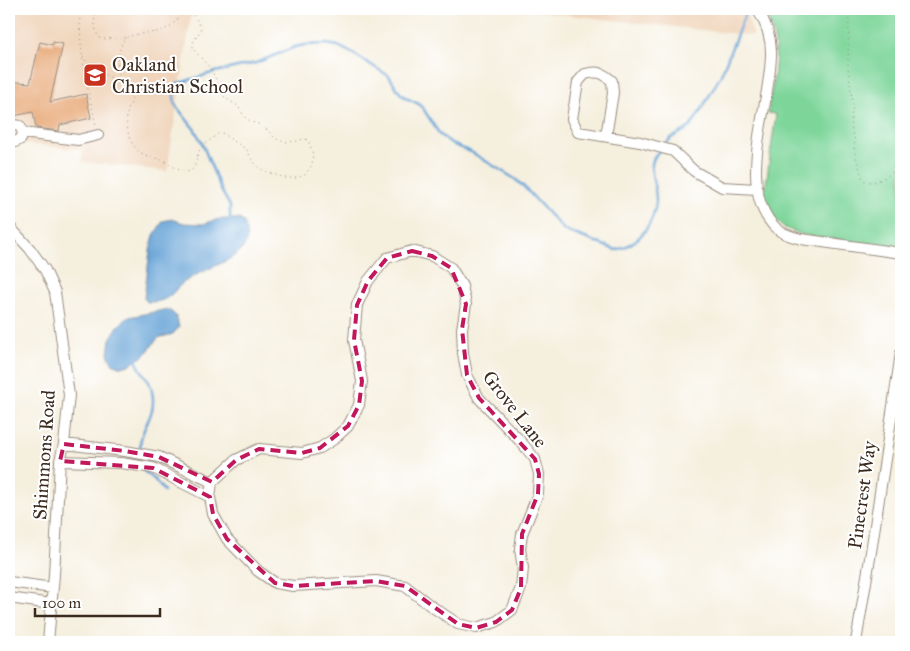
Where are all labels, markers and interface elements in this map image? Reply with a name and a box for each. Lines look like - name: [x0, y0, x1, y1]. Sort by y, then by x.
- place label: Oakland Christian School: [112, 53, 244, 98]
- school or university icon: Oakland Christian School: [82, 62, 108, 88]
- street label: Grove Lane: [478, 366, 552, 452]
- street label: Shimmons Road: [28, 389, 60, 521]
- street label: Pinecrest Way: [843, 438, 881, 550]
- scale bar: [35, 586, 160, 618]
- text: 100 m: [42, 594, 82, 612]

